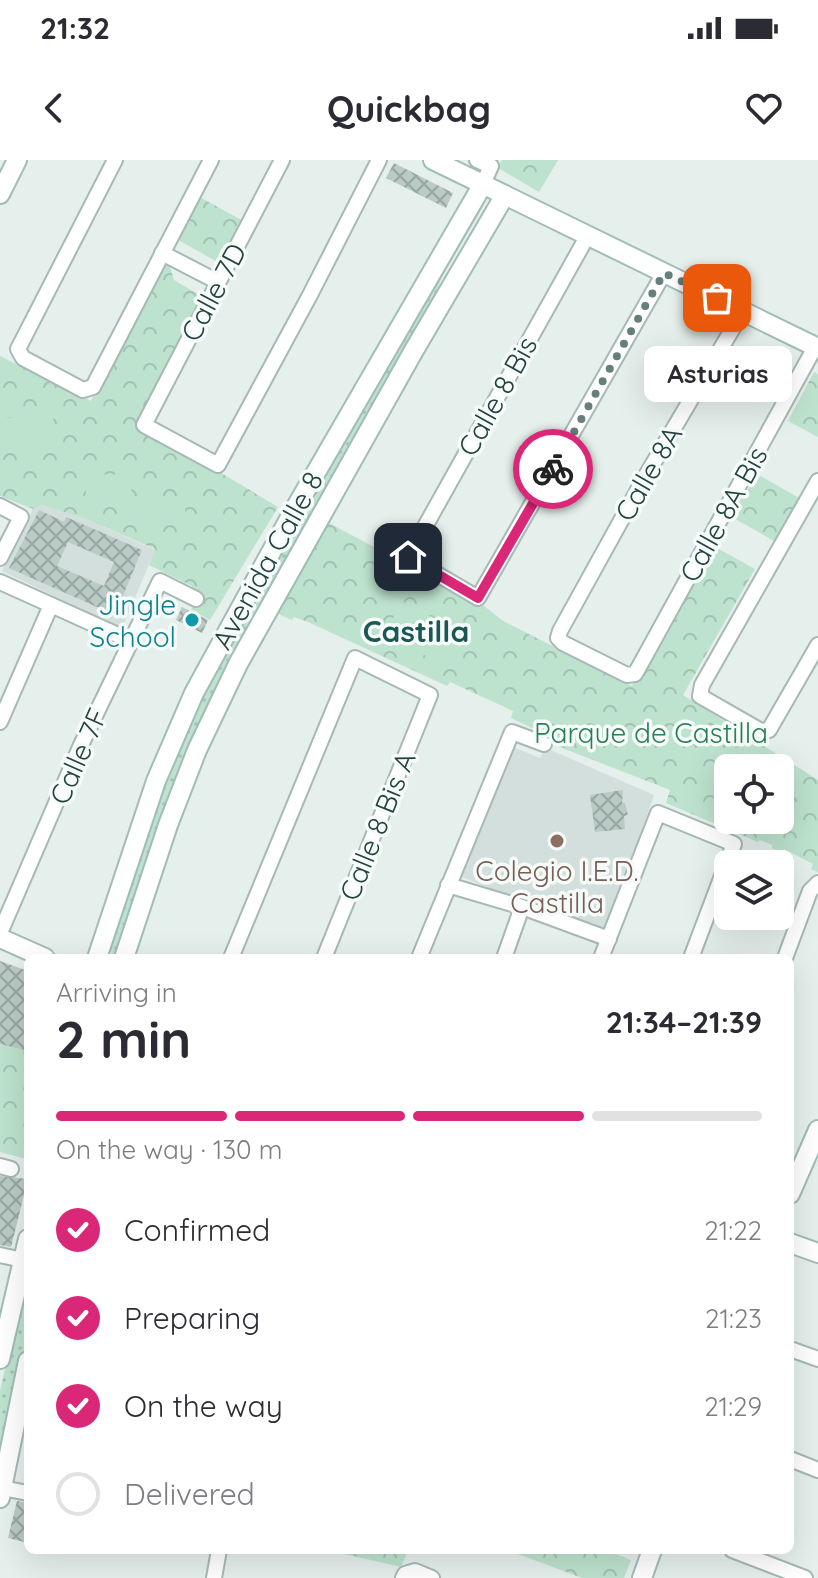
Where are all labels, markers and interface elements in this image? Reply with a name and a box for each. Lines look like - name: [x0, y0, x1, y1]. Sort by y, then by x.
- text: 21:32: [40, 9, 110, 47]
- icon: back: [32, 86, 76, 130]
- text: Quickbag: [327, 86, 491, 131]
- icon: heart: [742, 86, 786, 130]
- street label: Calle 7D: [173, 237, 253, 347]
- pin: [683, 264, 751, 332]
- icon: bag: [695, 276, 739, 320]
- street label: Calle 8 Bis: [450, 330, 544, 462]
- callout: Asturias: [643, 346, 791, 402]
- text: Asturias: [667, 357, 769, 390]
- street label: Calle 8A: [607, 419, 689, 527]
- courier: [513, 429, 593, 509]
- street label: Calle 8A Bis: [671, 440, 775, 588]
- icon: bike: [531, 447, 575, 491]
- street label: Avenida Calle 8: [204, 465, 330, 655]
- pin: [374, 523, 442, 591]
- icon: home: [386, 535, 430, 579]
- place label: Jingle School: [90, 587, 176, 654]
- marker: Jingle School: [183, 611, 201, 629]
- district label: Castilla: [363, 612, 469, 650]
- street label: Calle 7F: [41, 703, 115, 809]
- park label: Parque de Castilla: [534, 715, 768, 750]
- street label: Calle 8 Bis A: [331, 747, 423, 905]
- map controls: [714, 754, 794, 930]
- button: locate: [714, 754, 794, 834]
- marker: Colegio I.E.D. Castilla: [548, 832, 566, 850]
- button: layers: [714, 850, 794, 930]
- place label: Colegio I.E.D. Castilla: [475, 853, 639, 920]
- text: Arriving in: [56, 976, 177, 1009]
- text: 21:34–21:39: [606, 1003, 762, 1041]
- text: 2 min: [56, 1006, 191, 1071]
- text: On the way · 130 m: [56, 1133, 282, 1166]
- icon: check: [56, 1208, 100, 1252]
- text: Confirmed: [124, 1211, 270, 1249]
- text: 21:22: [704, 1214, 762, 1247]
- icon: check: [56, 1296, 100, 1340]
- text: Preparing: [124, 1299, 260, 1337]
- text: 21:23: [705, 1302, 762, 1335]
- icon: check: [56, 1384, 100, 1428]
- text: On the way: [124, 1387, 283, 1425]
- text: 21:29: [704, 1390, 762, 1423]
- text: Delivered: [124, 1475, 255, 1513]

